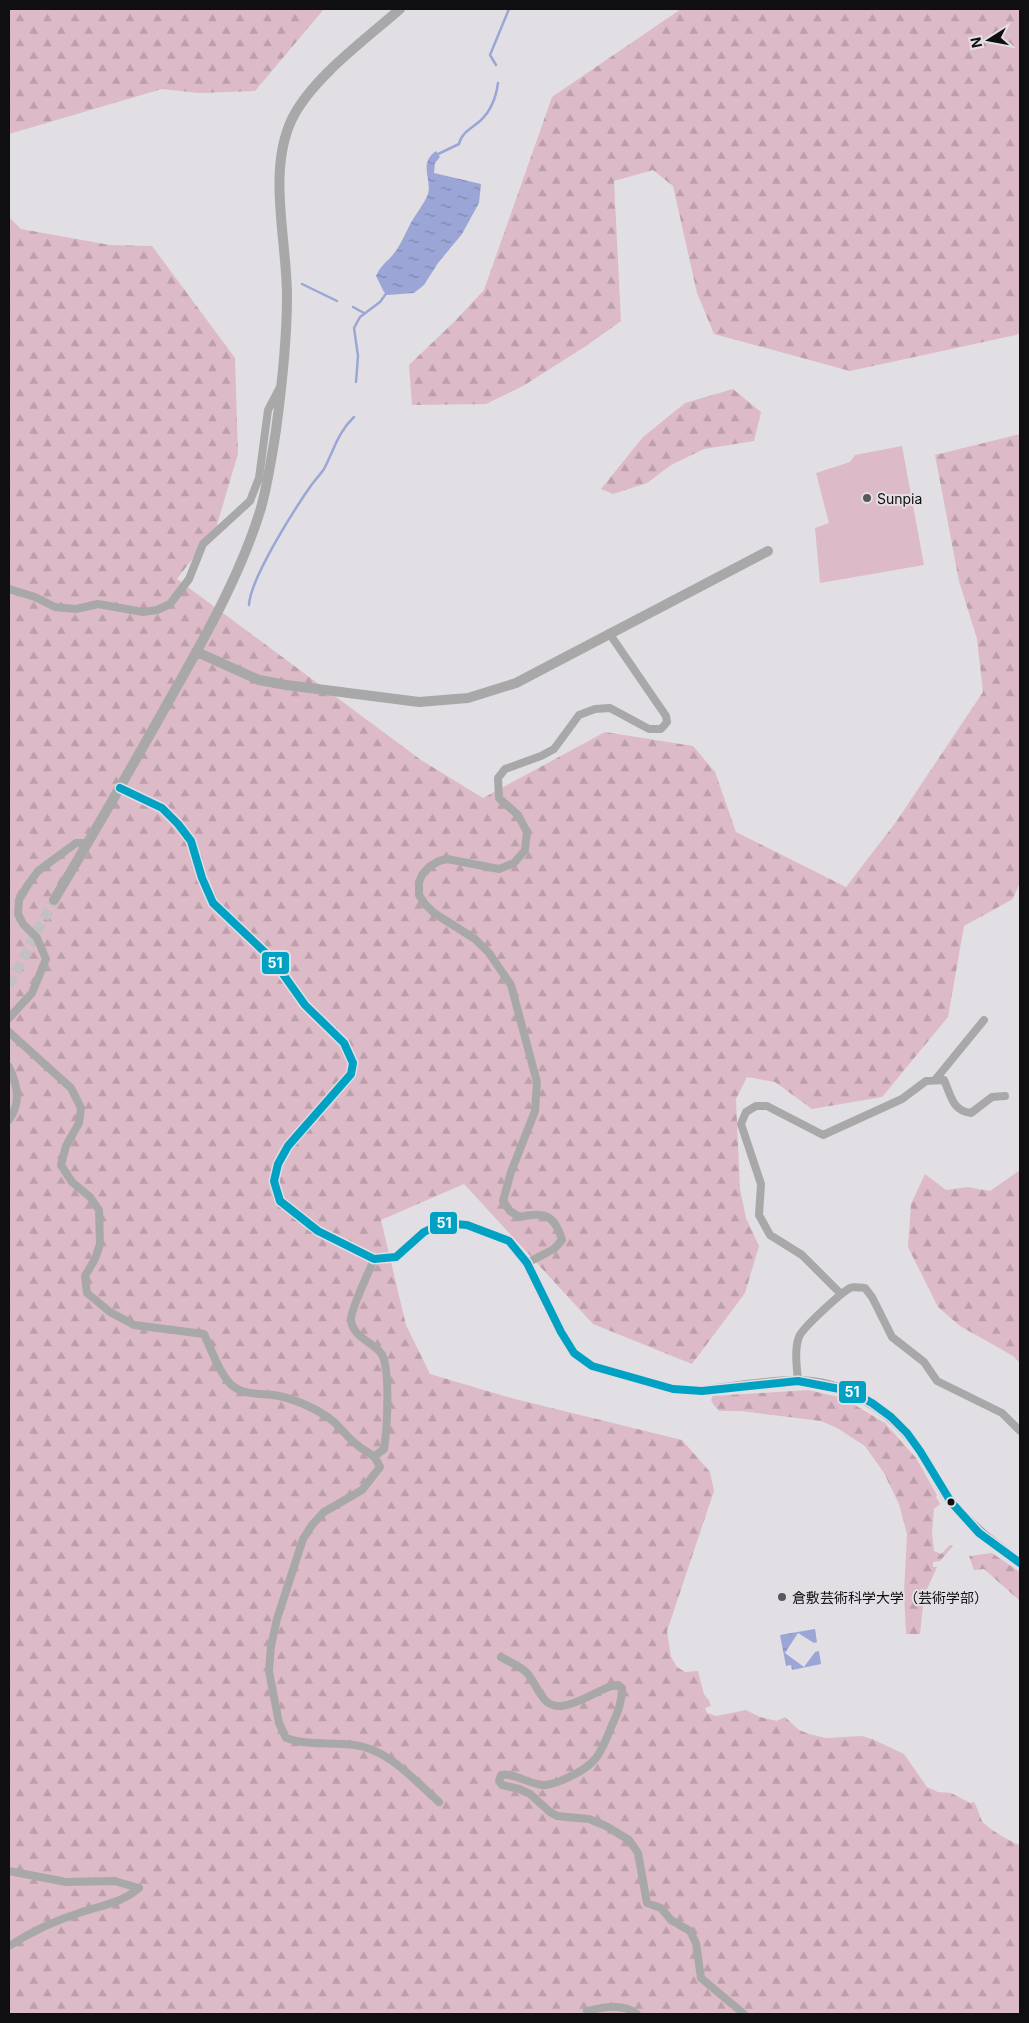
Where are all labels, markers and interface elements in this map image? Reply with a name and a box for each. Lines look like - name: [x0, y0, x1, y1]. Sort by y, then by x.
- north arrow: [964, 15, 1014, 65]
- text: N: [966, 36, 985, 49]
- place label: Sunpia: [877, 490, 922, 507]
- marker: Sunpia: [861, 492, 873, 504]
- line badge: 51: [261, 951, 290, 975]
- text: 51: [268, 954, 282, 971]
- line badge: 51: [429, 1211, 458, 1235]
- text: 51: [437, 1214, 451, 1231]
- line badge: 51: [838, 1380, 867, 1404]
- text: 51: [845, 1383, 859, 1400]
- unlabelled marker: [946, 1497, 956, 1507]
- place label: 倉敷芸術科学大学（芸術学部）: [792, 1589, 988, 1606]
- marker: 倉敷芸術科学大学（芸術学部）: [776, 1591, 788, 1603]

